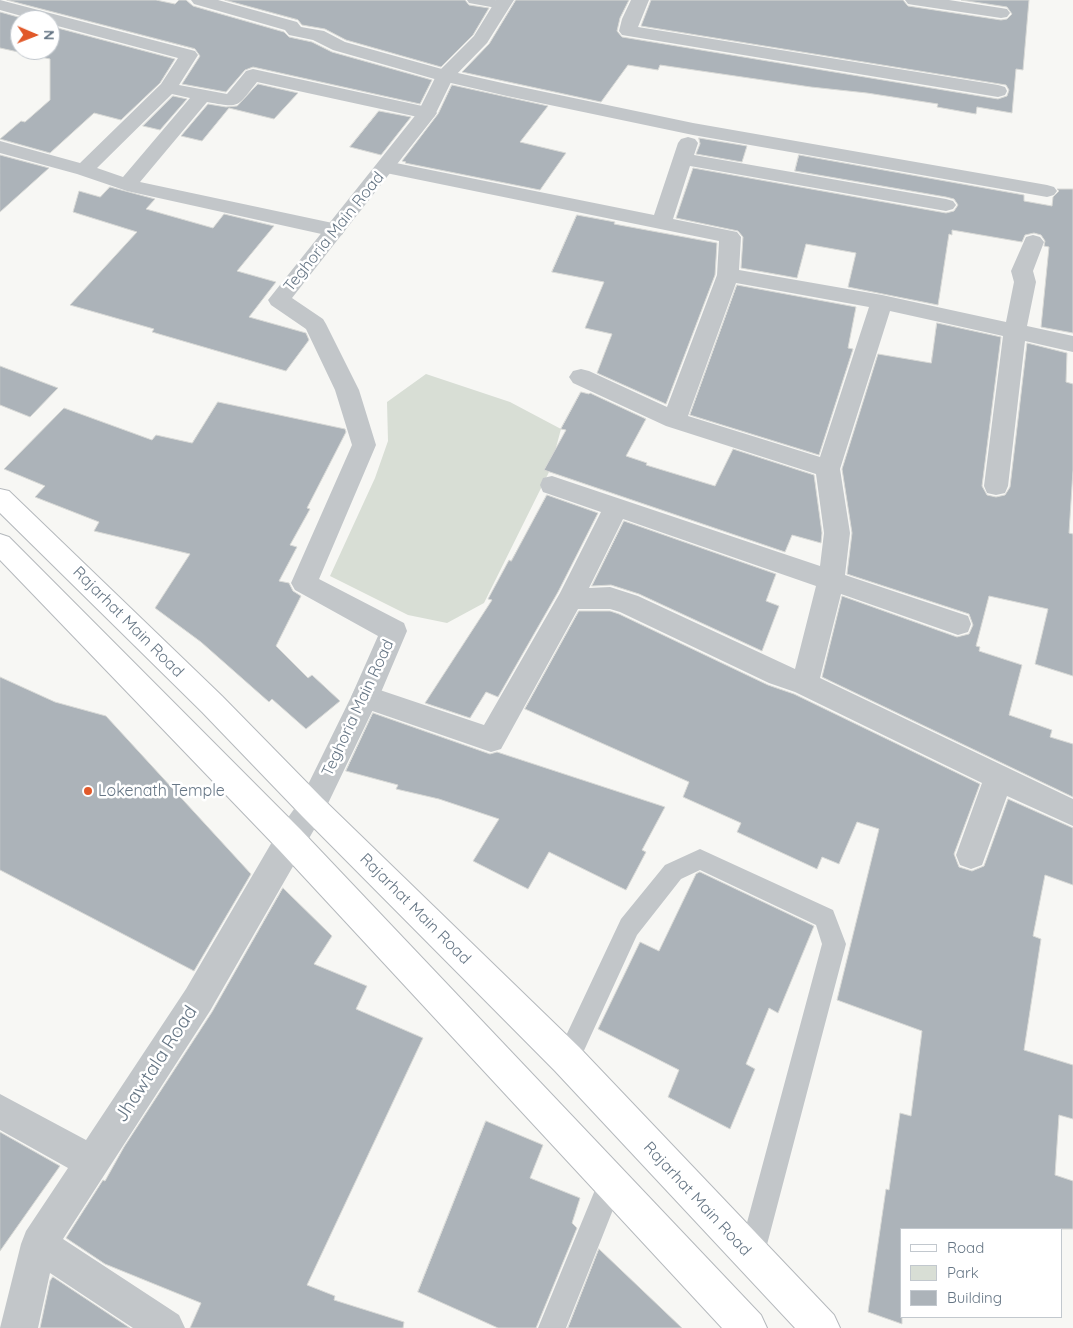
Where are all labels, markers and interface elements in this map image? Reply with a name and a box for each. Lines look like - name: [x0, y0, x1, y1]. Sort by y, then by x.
- north arrow: [10, 10, 60, 60]
- text: N: [40, 30, 58, 41]
- street label: Teghoria Main Road: [280, 168, 388, 296]
- street label: Rajarhat Main Road: [69, 563, 187, 681]
- street label: Teghoria Main Road: [318, 637, 398, 779]
- place label: Lokenath Temple: [98, 781, 225, 801]
- marker: Lokenath Temple: [82, 785, 94, 797]
- street label: Rajarhat Main Road: [356, 850, 474, 968]
- street label: Jhawtala Road: [110, 1001, 202, 1127]
- street label: Rajarhat Main Road: [639, 1138, 755, 1260]
- legend: [900, 1228, 1063, 1318]
- text: Road: [947, 1238, 984, 1257]
- text: Park: [947, 1263, 979, 1282]
- text: Building: [947, 1288, 1002, 1307]

